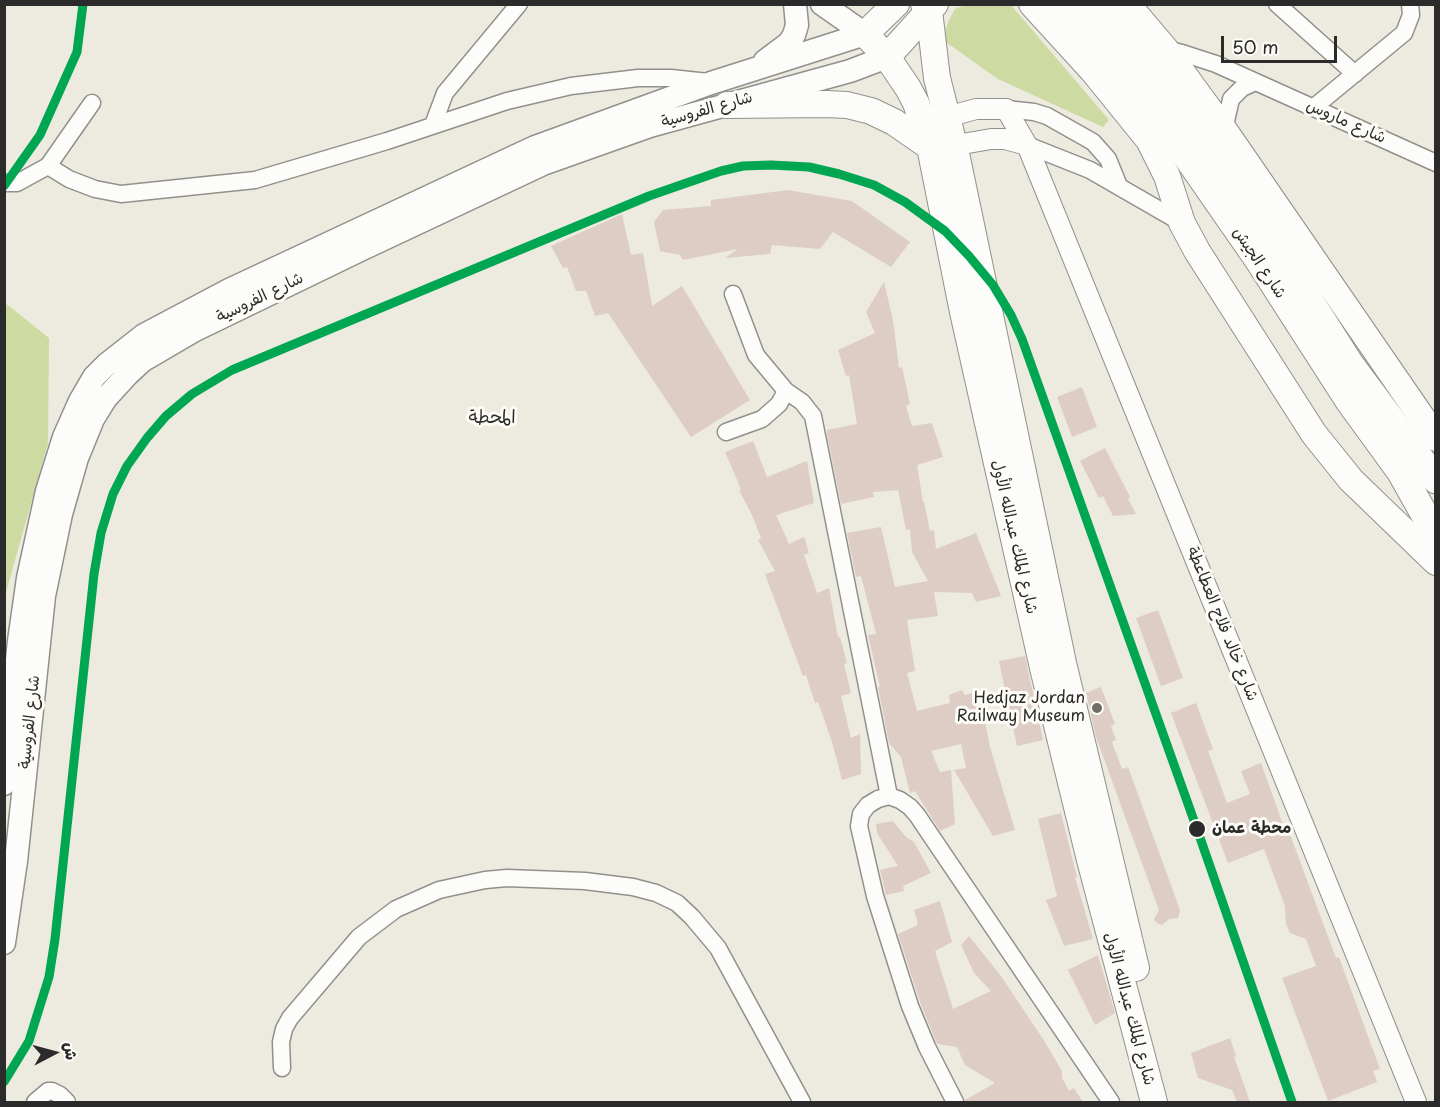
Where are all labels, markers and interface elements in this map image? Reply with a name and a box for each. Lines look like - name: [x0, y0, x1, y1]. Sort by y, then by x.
- scale bar: [1224, 24, 1340, 62]
- text: 50 m: [1232, 33, 1279, 60]
- street label: شارع الفروسية: [659, 88, 755, 132]
- street label: شارع ماروس: [1303, 96, 1389, 148]
- street label: شارع الجيش: [1228, 224, 1290, 302]
- street label: شارع الفروسية: [213, 269, 307, 327]
- district label: المحطة: [468, 407, 516, 429]
- street label: شارع الملك عبدالله الأول: [987, 458, 1041, 616]
- street label: شارع خالد فلاح العطاعطة: [1182, 544, 1262, 704]
- street label: شارع الفروسية: [16, 674, 44, 770]
- place label: Hedjaz Jordan Railway Museum: [956, 689, 1085, 727]
- marker: Hedjaz Jordan Railway Museum: [1090, 701, 1104, 715]
- marker: محطة عمان: [1187, 819, 1207, 839]
- place label: محطة عمان: [1212, 819, 1291, 839]
- street label: شارع الملك عبدالله الأول: [1099, 930, 1159, 1088]
- north arrow: [24, 1023, 84, 1083]
- text: ش: [59, 1041, 85, 1061]

